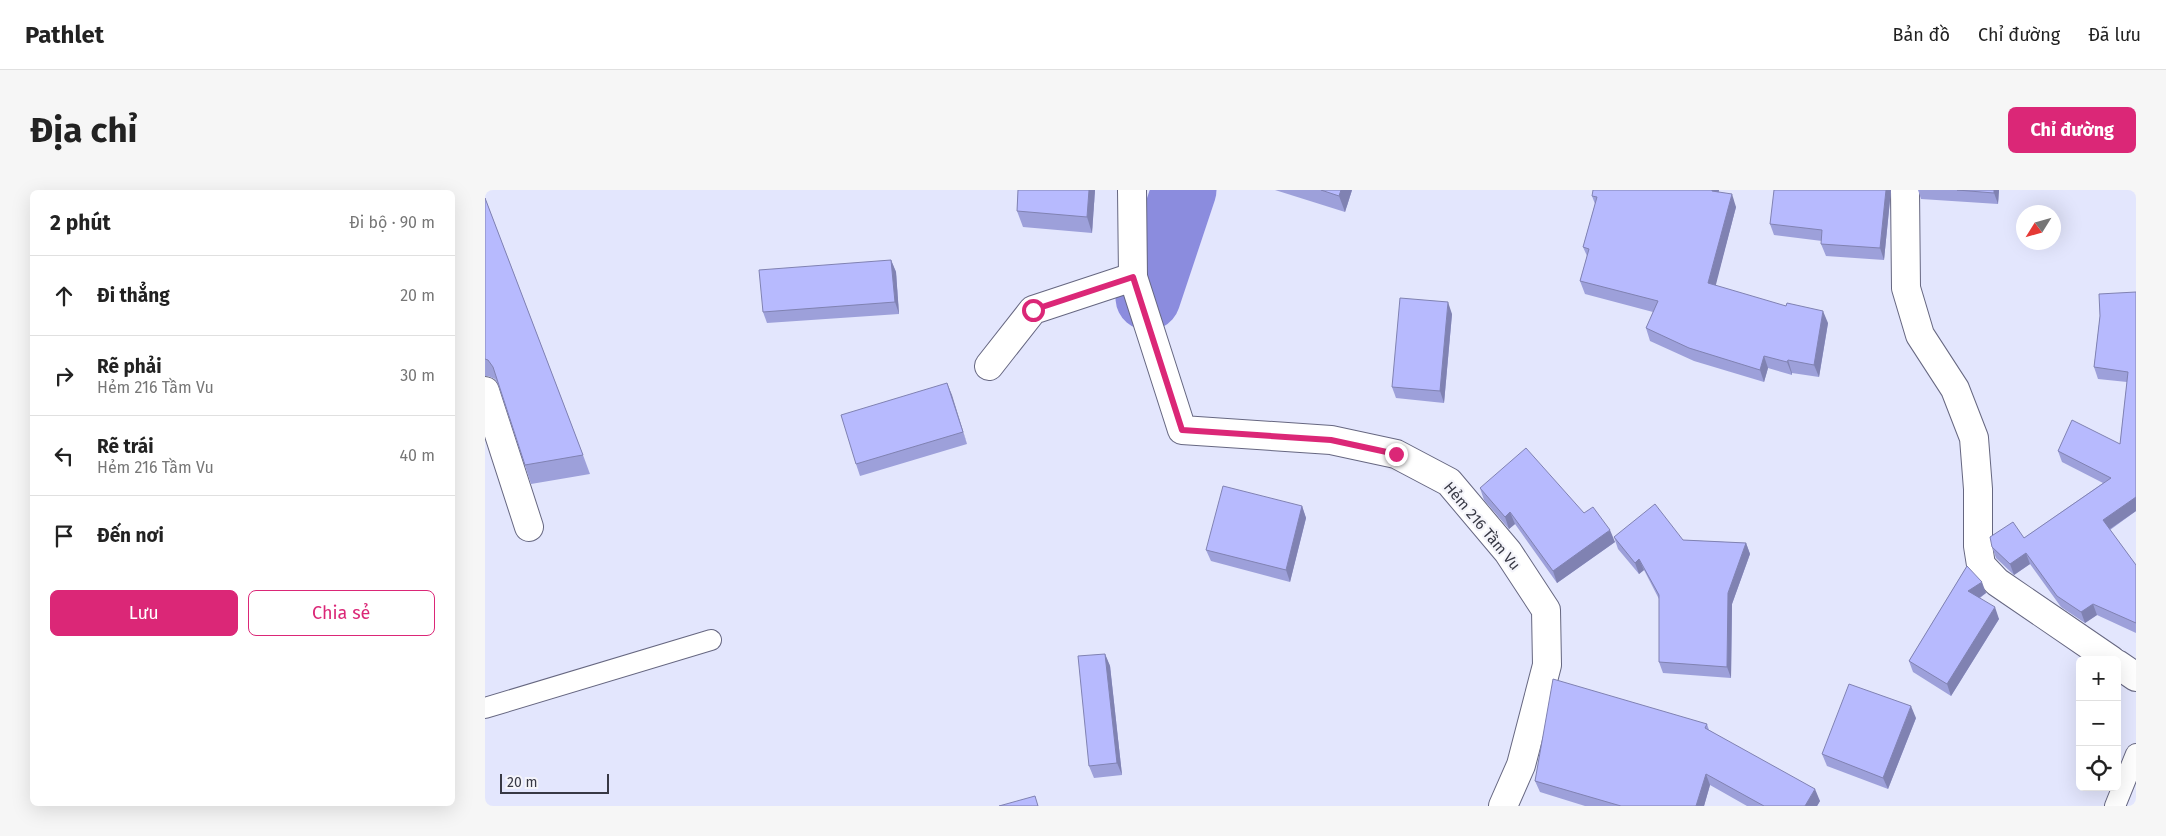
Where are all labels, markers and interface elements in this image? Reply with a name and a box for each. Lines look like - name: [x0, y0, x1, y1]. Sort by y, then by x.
- text: Pathlet: [25, 21, 104, 49]
- text: Bản đồ: [1893, 24, 1950, 46]
- text: Chỉ đường: [1978, 24, 2060, 46]
- text: Đã lưu: [2088, 24, 2141, 46]
- button: Chỉ đường: [2008, 107, 2136, 153]
- text: Địa chỉ: [30, 109, 137, 151]
- north arrow: [2016, 205, 2061, 250]
- text: 2 phút: [50, 210, 111, 236]
- text: Đi bộ · 90 m: [349, 213, 435, 232]
- icon: ahead: [50, 282, 78, 310]
- text: Đi thẳng: [97, 284, 170, 307]
- text: 20 m: [400, 286, 435, 305]
- route start: [1022, 299, 1045, 322]
- text: Rẽ phải: [97, 355, 162, 378]
- icon: right: [50, 362, 78, 390]
- text: 30 m: [400, 366, 435, 385]
- text: Hẻm 216 Tầm Vu: [97, 378, 214, 397]
- text: Rẽ trái: [97, 435, 154, 458]
- icon: left: [50, 442, 78, 470]
- route end: [1385, 443, 1408, 466]
- text: 40 m: [400, 446, 435, 465]
- text: Hẻm 216 Tầm Vu: [97, 458, 214, 477]
- street label: Hẻm 216 Tầm Vu: [1440, 478, 1524, 574]
- icon: arrive: [50, 522, 78, 550]
- text: Đến nơi: [97, 524, 164, 547]
- button: Lưu: [50, 590, 238, 636]
- button: Chia sẻ: [248, 590, 435, 636]
- map controls: [2076, 656, 2121, 791]
- button: +: [2076, 656, 2121, 701]
- button: −: [2076, 701, 2121, 746]
- button: locate: [2076, 746, 2121, 791]
- scale bar: [500, 771, 609, 794]
- text: 20 m: [507, 774, 537, 791]

